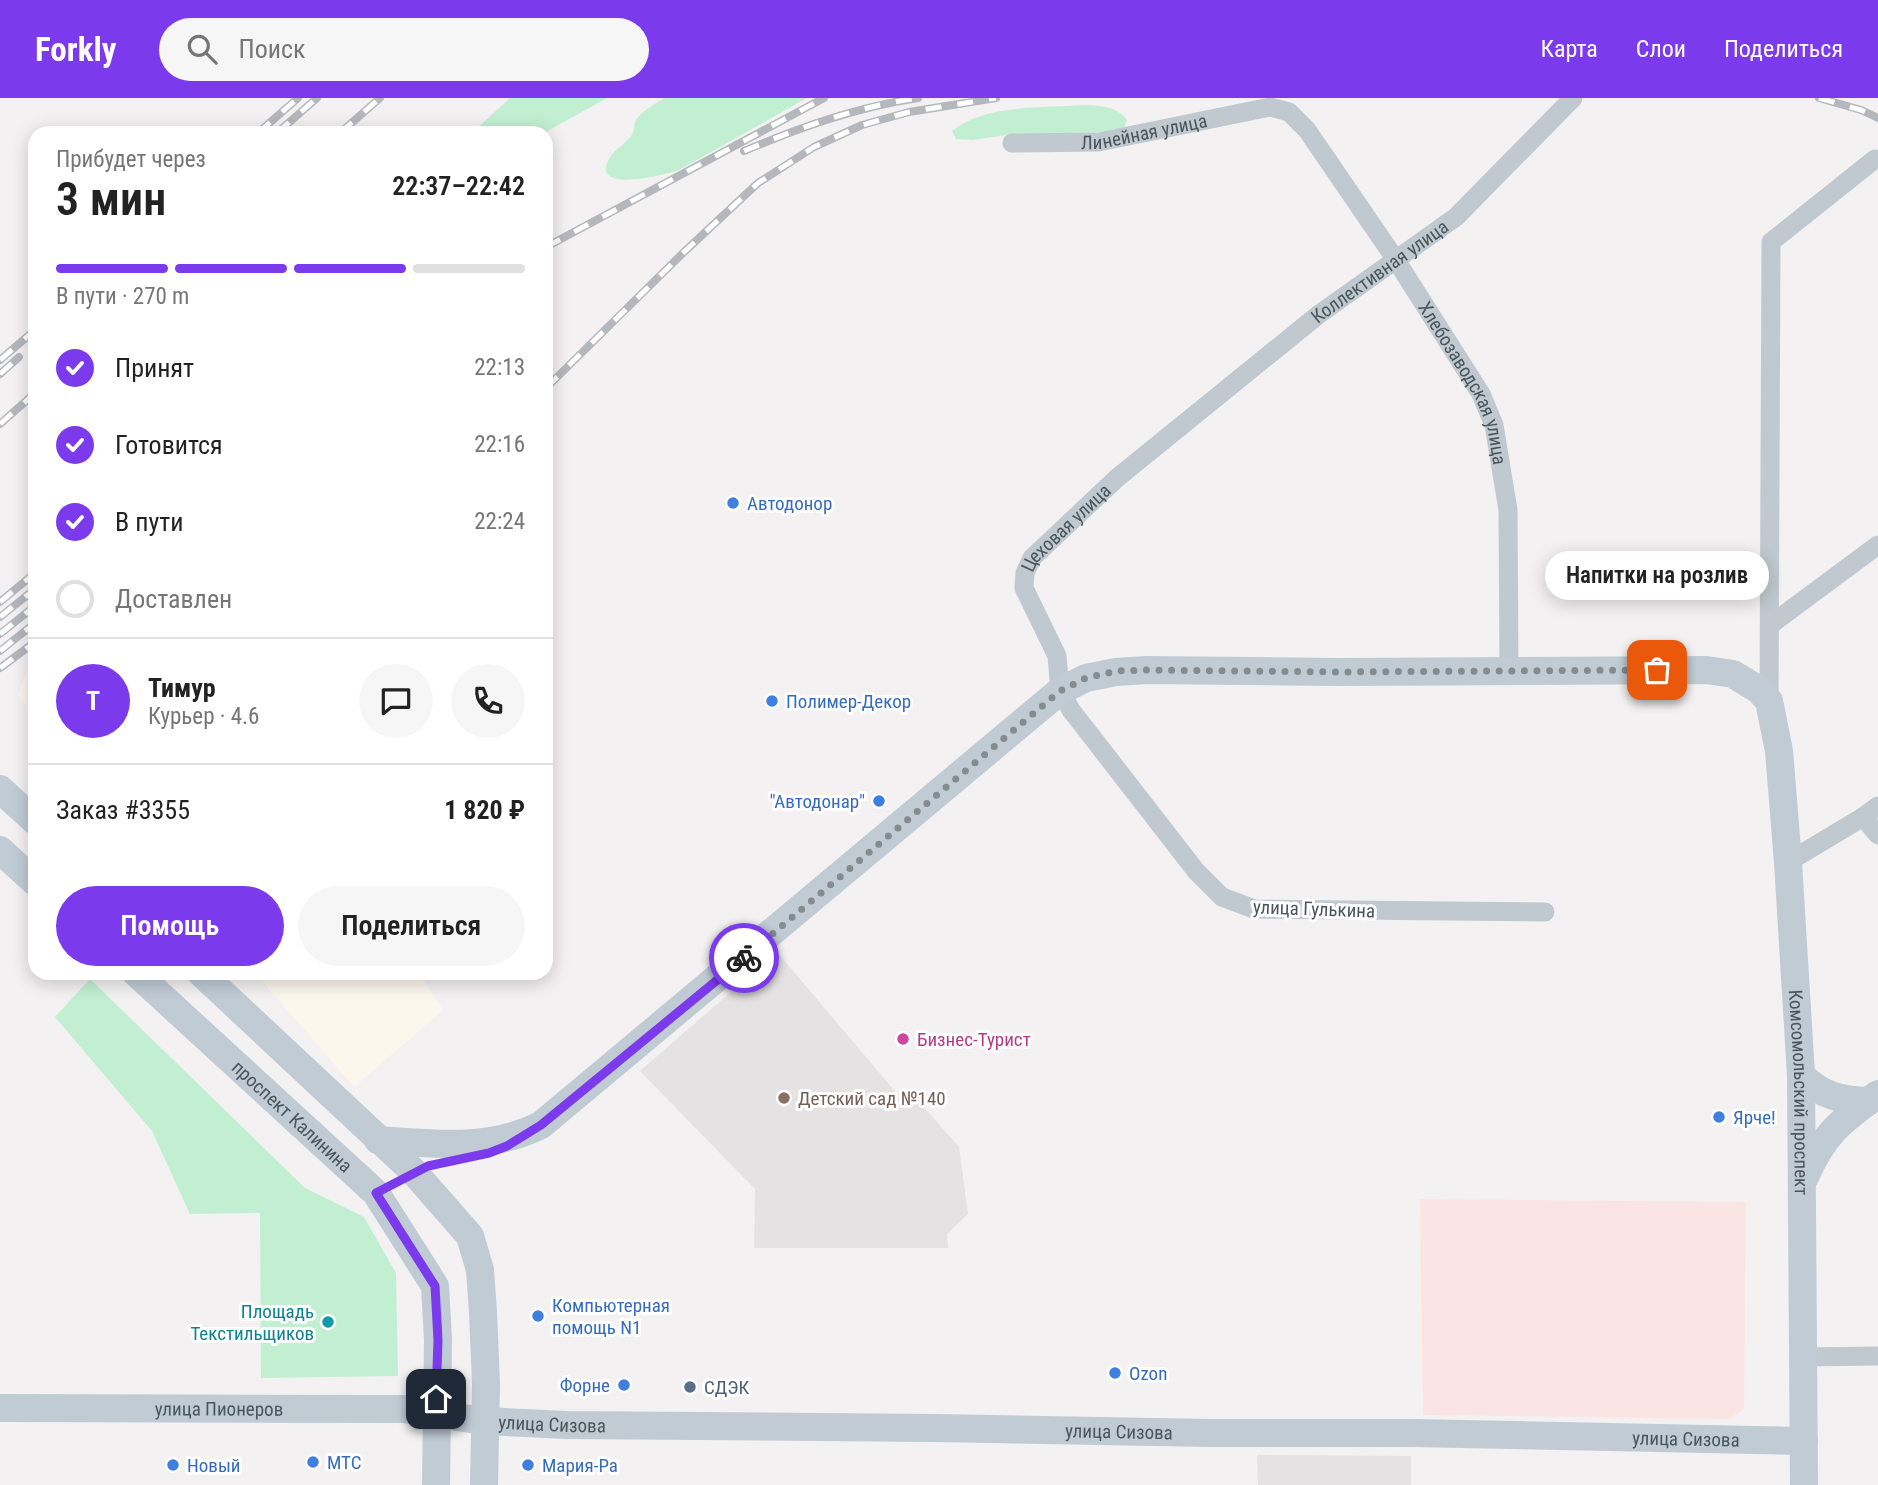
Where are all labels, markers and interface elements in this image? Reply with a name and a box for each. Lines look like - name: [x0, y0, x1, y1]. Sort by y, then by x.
- search box: [159, 18, 649, 81]
- text: Forkly: [35, 30, 117, 69]
- icon: search: [183, 30, 221, 68]
- text: Поиск: [239, 34, 305, 64]
- text: Карта: [1540, 35, 1598, 63]
- text: Слои: [1636, 35, 1686, 63]
- text: Поделиться: [1724, 35, 1843, 63]
- street label: Линейная улица: [1081, 109, 1209, 154]
- text: Прибудет через: [56, 146, 206, 173]
- text: 22:37–22:42: [392, 171, 525, 201]
- text: 3 мин: [56, 172, 166, 226]
- street label: Коллективная улица: [1306, 215, 1453, 328]
- text: В пути · 270 m: [56, 283, 189, 310]
- street label: Хлебозаводская улица: [1414, 297, 1512, 466]
- icon: check: [56, 349, 94, 387]
- text: Принят: [115, 353, 194, 383]
- text: 22:13: [474, 354, 525, 381]
- icon: check: [56, 426, 94, 464]
- text: Готовится: [115, 430, 223, 460]
- text: 22:16: [474, 431, 525, 458]
- street label: Цеховая улица: [1016, 479, 1115, 575]
- place label: Автодонор: [747, 492, 832, 515]
- marker: Автодонор: [725, 495, 741, 511]
- icon: check: [56, 503, 94, 541]
- text: В пути: [115, 507, 184, 537]
- text: 22:24: [474, 508, 525, 535]
- callout: Напитки на розлив: [1545, 551, 1769, 600]
- text: Напитки на розлив: [1566, 562, 1748, 589]
- text: Доставлен: [115, 584, 232, 614]
- pin: [1627, 640, 1687, 700]
- icon: bag: [1638, 651, 1676, 689]
- button: chat: [359, 664, 433, 738]
- button: phone: [451, 664, 525, 738]
- text: Тимур: [148, 673, 216, 703]
- text: Т: [86, 686, 100, 716]
- place label: Полимер-Декор: [786, 690, 911, 713]
- marker: Полимер-Декор: [764, 693, 780, 709]
- text: Курьер · 4.6: [148, 703, 259, 730]
- place label: "Автодонар": [769, 790, 865, 813]
- marker: "Автодонар": [871, 793, 887, 809]
- text: Заказ #3355: [56, 795, 190, 825]
- text: 1 820 ₽: [444, 795, 525, 825]
- button: Помощь: [56, 886, 284, 966]
- button: Поделиться: [298, 886, 525, 966]
- street label: улица Гулькина: [1253, 895, 1375, 923]
- courier: [709, 923, 779, 993]
- icon: bike: [725, 939, 763, 977]
- street label: Комсомольский проспект: [1784, 989, 1813, 1195]
- place label: Бизнес-Турист: [917, 1028, 1031, 1051]
- marker: Бизнес-Турист: [895, 1031, 911, 1047]
- street label: проспект Калинина: [227, 1055, 357, 1177]
- place label: Детский сад №140: [798, 1087, 946, 1110]
- marker: Детский сад №140: [776, 1090, 792, 1106]
- place label: Ярче!: [1733, 1106, 1776, 1129]
- marker: Ярче!: [1711, 1109, 1727, 1125]
- place label: Компьютерная помощь N1: [552, 1294, 670, 1339]
- place label: Площадь Текстильщиков: [190, 1300, 314, 1345]
- marker: Компьютерная помощь N1: [530, 1308, 546, 1324]
- marker: Площадь Текстильщиков: [320, 1314, 336, 1330]
- place label: Ozon: [1129, 1362, 1167, 1385]
- marker: Ozon: [1107, 1365, 1123, 1381]
- pin: [406, 1369, 466, 1429]
- place label: Форне: [560, 1374, 610, 1397]
- place label: СДЭК: [704, 1376, 750, 1399]
- marker: Форне: [616, 1377, 632, 1393]
- marker: СДЭК: [682, 1379, 698, 1395]
- icon: home: [417, 1380, 455, 1418]
- street label: улица Пионеров: [155, 1397, 283, 1420]
- street label: улица Сизова: [498, 1410, 606, 1437]
- street label: улица Сизова: [1065, 1419, 1173, 1444]
- street label: улица Сизова: [1632, 1426, 1740, 1451]
- place label: МТС: [327, 1451, 361, 1474]
- place label: Новый: [187, 1454, 240, 1477]
- marker: МТС: [305, 1454, 321, 1470]
- place label: Мария-Ра: [542, 1454, 618, 1477]
- marker: Новый: [165, 1457, 181, 1473]
- marker: Мария-Ра: [520, 1457, 536, 1473]

